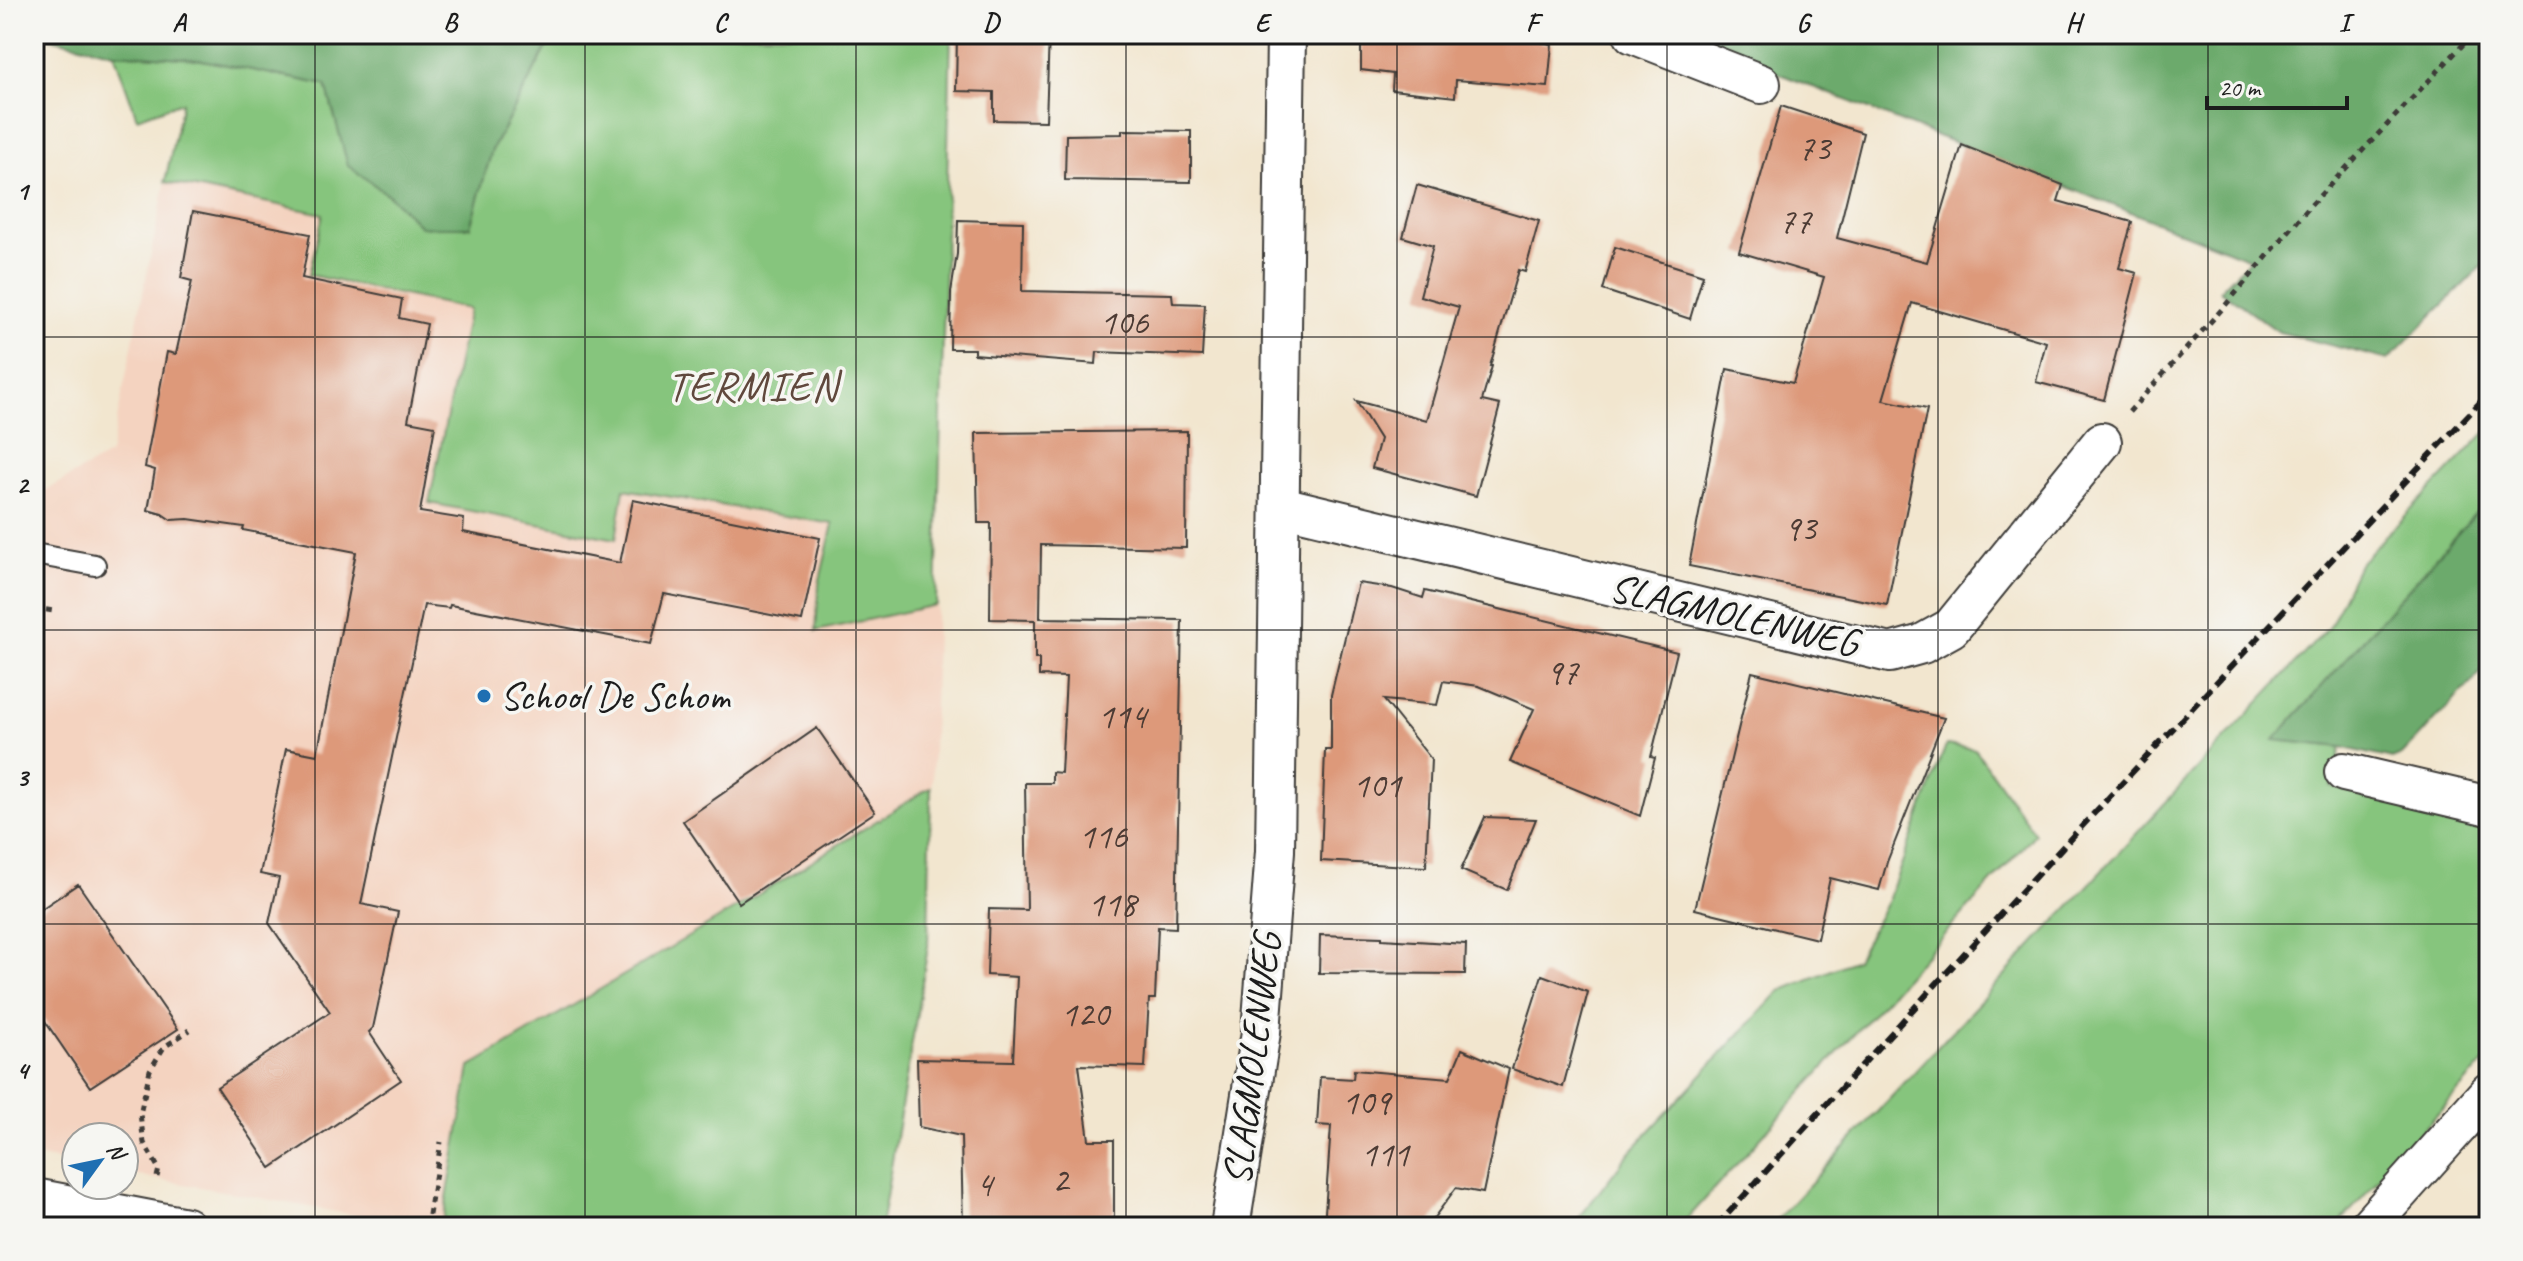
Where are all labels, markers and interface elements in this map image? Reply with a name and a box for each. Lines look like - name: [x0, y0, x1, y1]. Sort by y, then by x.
- text: A: [172, 6, 187, 39]
- text: B: [443, 6, 459, 39]
- text: C: [714, 6, 730, 39]
- text: D: [983, 6, 1001, 39]
- text: E: [1255, 6, 1273, 39]
- text: F: [1526, 6, 1544, 39]
- text: G: [1797, 6, 1813, 39]
- text: H: [2066, 6, 2086, 39]
- text: I: [2339, 6, 2356, 39]
- scale bar: [2207, 60, 2347, 110]
- text: 20 m: [2219, 73, 2262, 103]
- house number: 73: [1798, 125, 1833, 171]
- text: 1: [16, 175, 31, 208]
- house number: 77: [1779, 198, 1813, 244]
- house number: 106: [1100, 299, 1150, 345]
- district label: TERMIEN: [667, 360, 842, 413]
- text: 2: [16, 468, 30, 501]
- house number: 93: [1784, 505, 1819, 551]
- street label: SLAGMOLENWEG: [1605, 562, 1867, 669]
- house number: 97: [1546, 649, 1580, 695]
- place label: School De Schom: [500, 671, 731, 721]
- marker: School De Schom: [475, 687, 493, 705]
- house number: 114: [1098, 693, 1150, 739]
- text: 3: [16, 761, 30, 794]
- house number: 101: [1353, 762, 1403, 808]
- house number: 116: [1079, 813, 1129, 859]
- house number: 118: [1088, 881, 1140, 927]
- street label: SLAGMOLENWEG: [1212, 926, 1293, 1188]
- house number: 120: [1061, 991, 1112, 1037]
- text: 4: [16, 1054, 31, 1087]
- house number: 109: [1342, 1079, 1393, 1125]
- north arrow: [60, 1121, 140, 1201]
- house number: 111: [1361, 1131, 1411, 1177]
- text: N: [100, 1137, 133, 1167]
- house number: 2: [1052, 1157, 1071, 1203]
- house number: 4: [976, 1161, 996, 1207]

